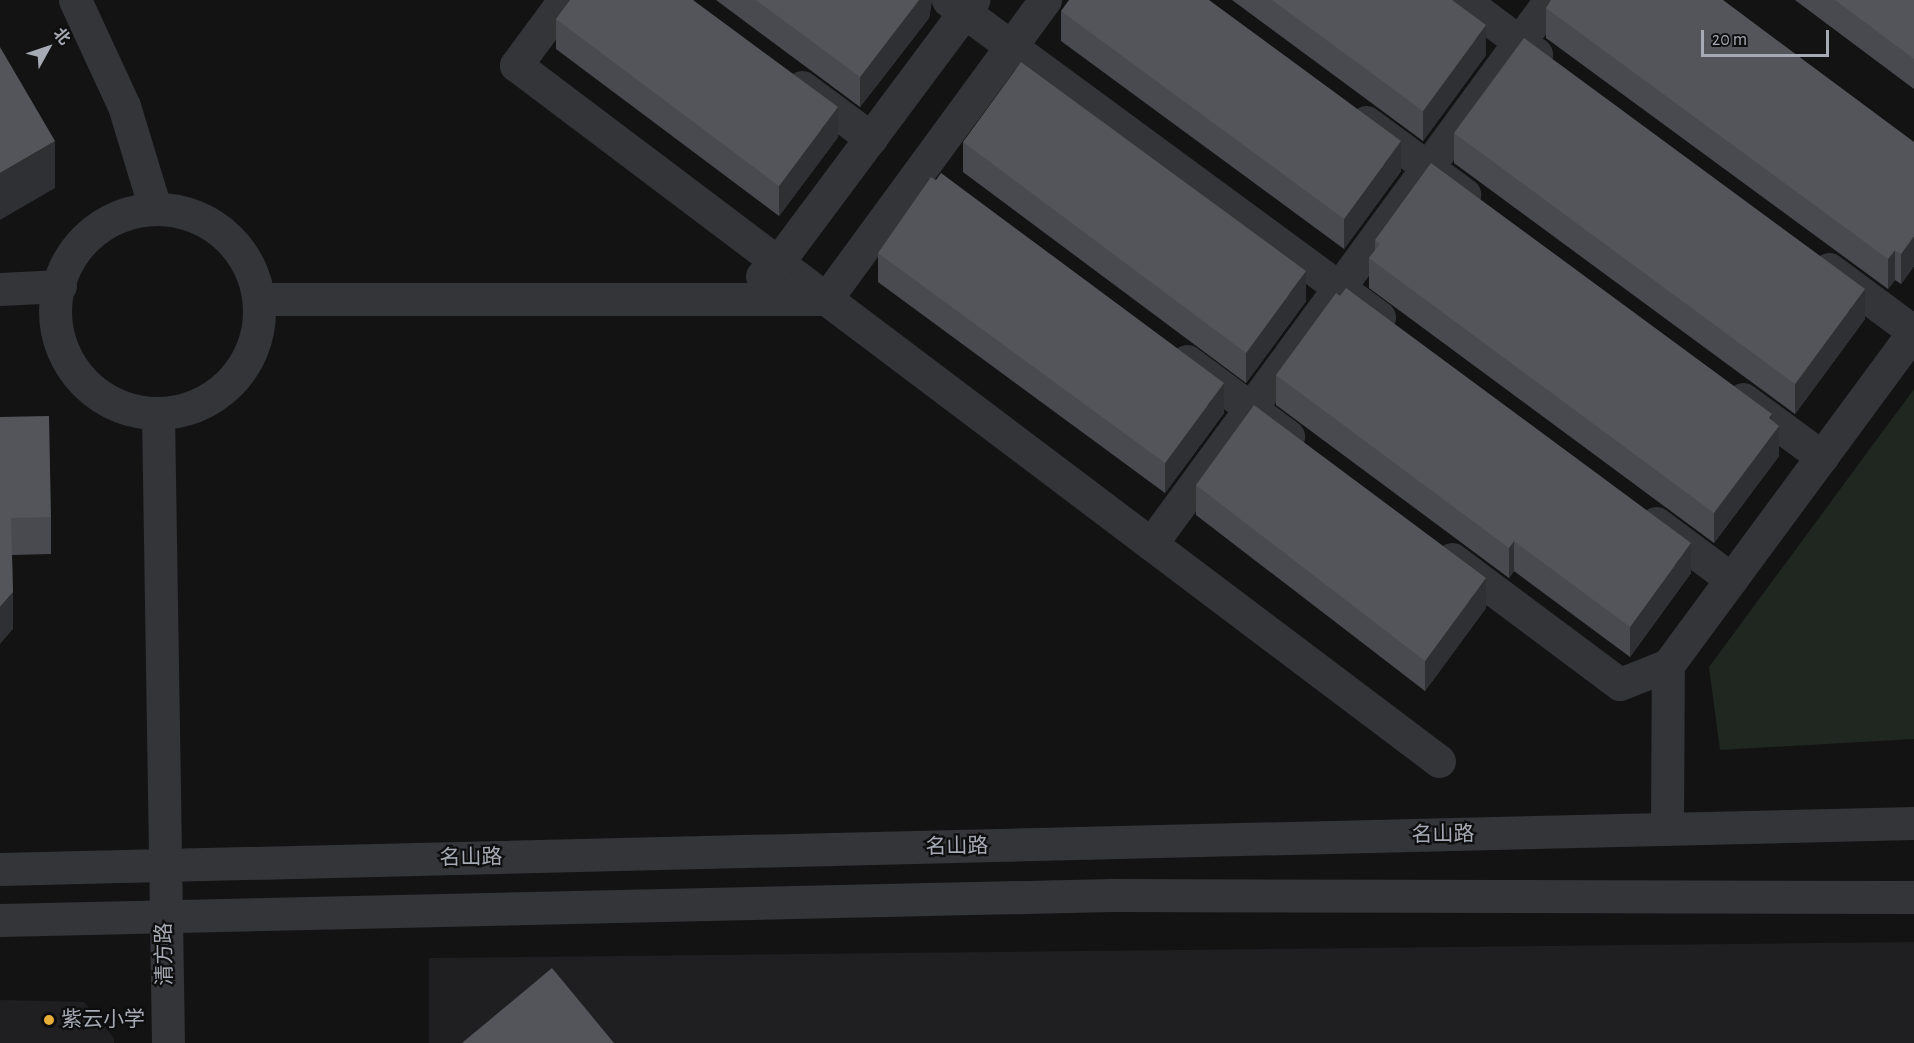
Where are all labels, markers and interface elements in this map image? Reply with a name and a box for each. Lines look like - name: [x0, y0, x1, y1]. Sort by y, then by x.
- north arrow: [18, 18, 78, 78]
- scale bar: [1704, 18, 1832, 56]
- text: 北: [51, 25, 73, 48]
- text: 20 m: [1712, 31, 1747, 49]
- street label: 名山路: [1411, 822, 1475, 848]
- street label: 名山路: [925, 834, 989, 860]
- street label: 名山路: [439, 845, 503, 871]
- street label: 清方路: [152, 922, 178, 986]
- place label: 紫云小学: [61, 1007, 145, 1033]
- marker: 紫云小学: [42, 1013, 56, 1027]

